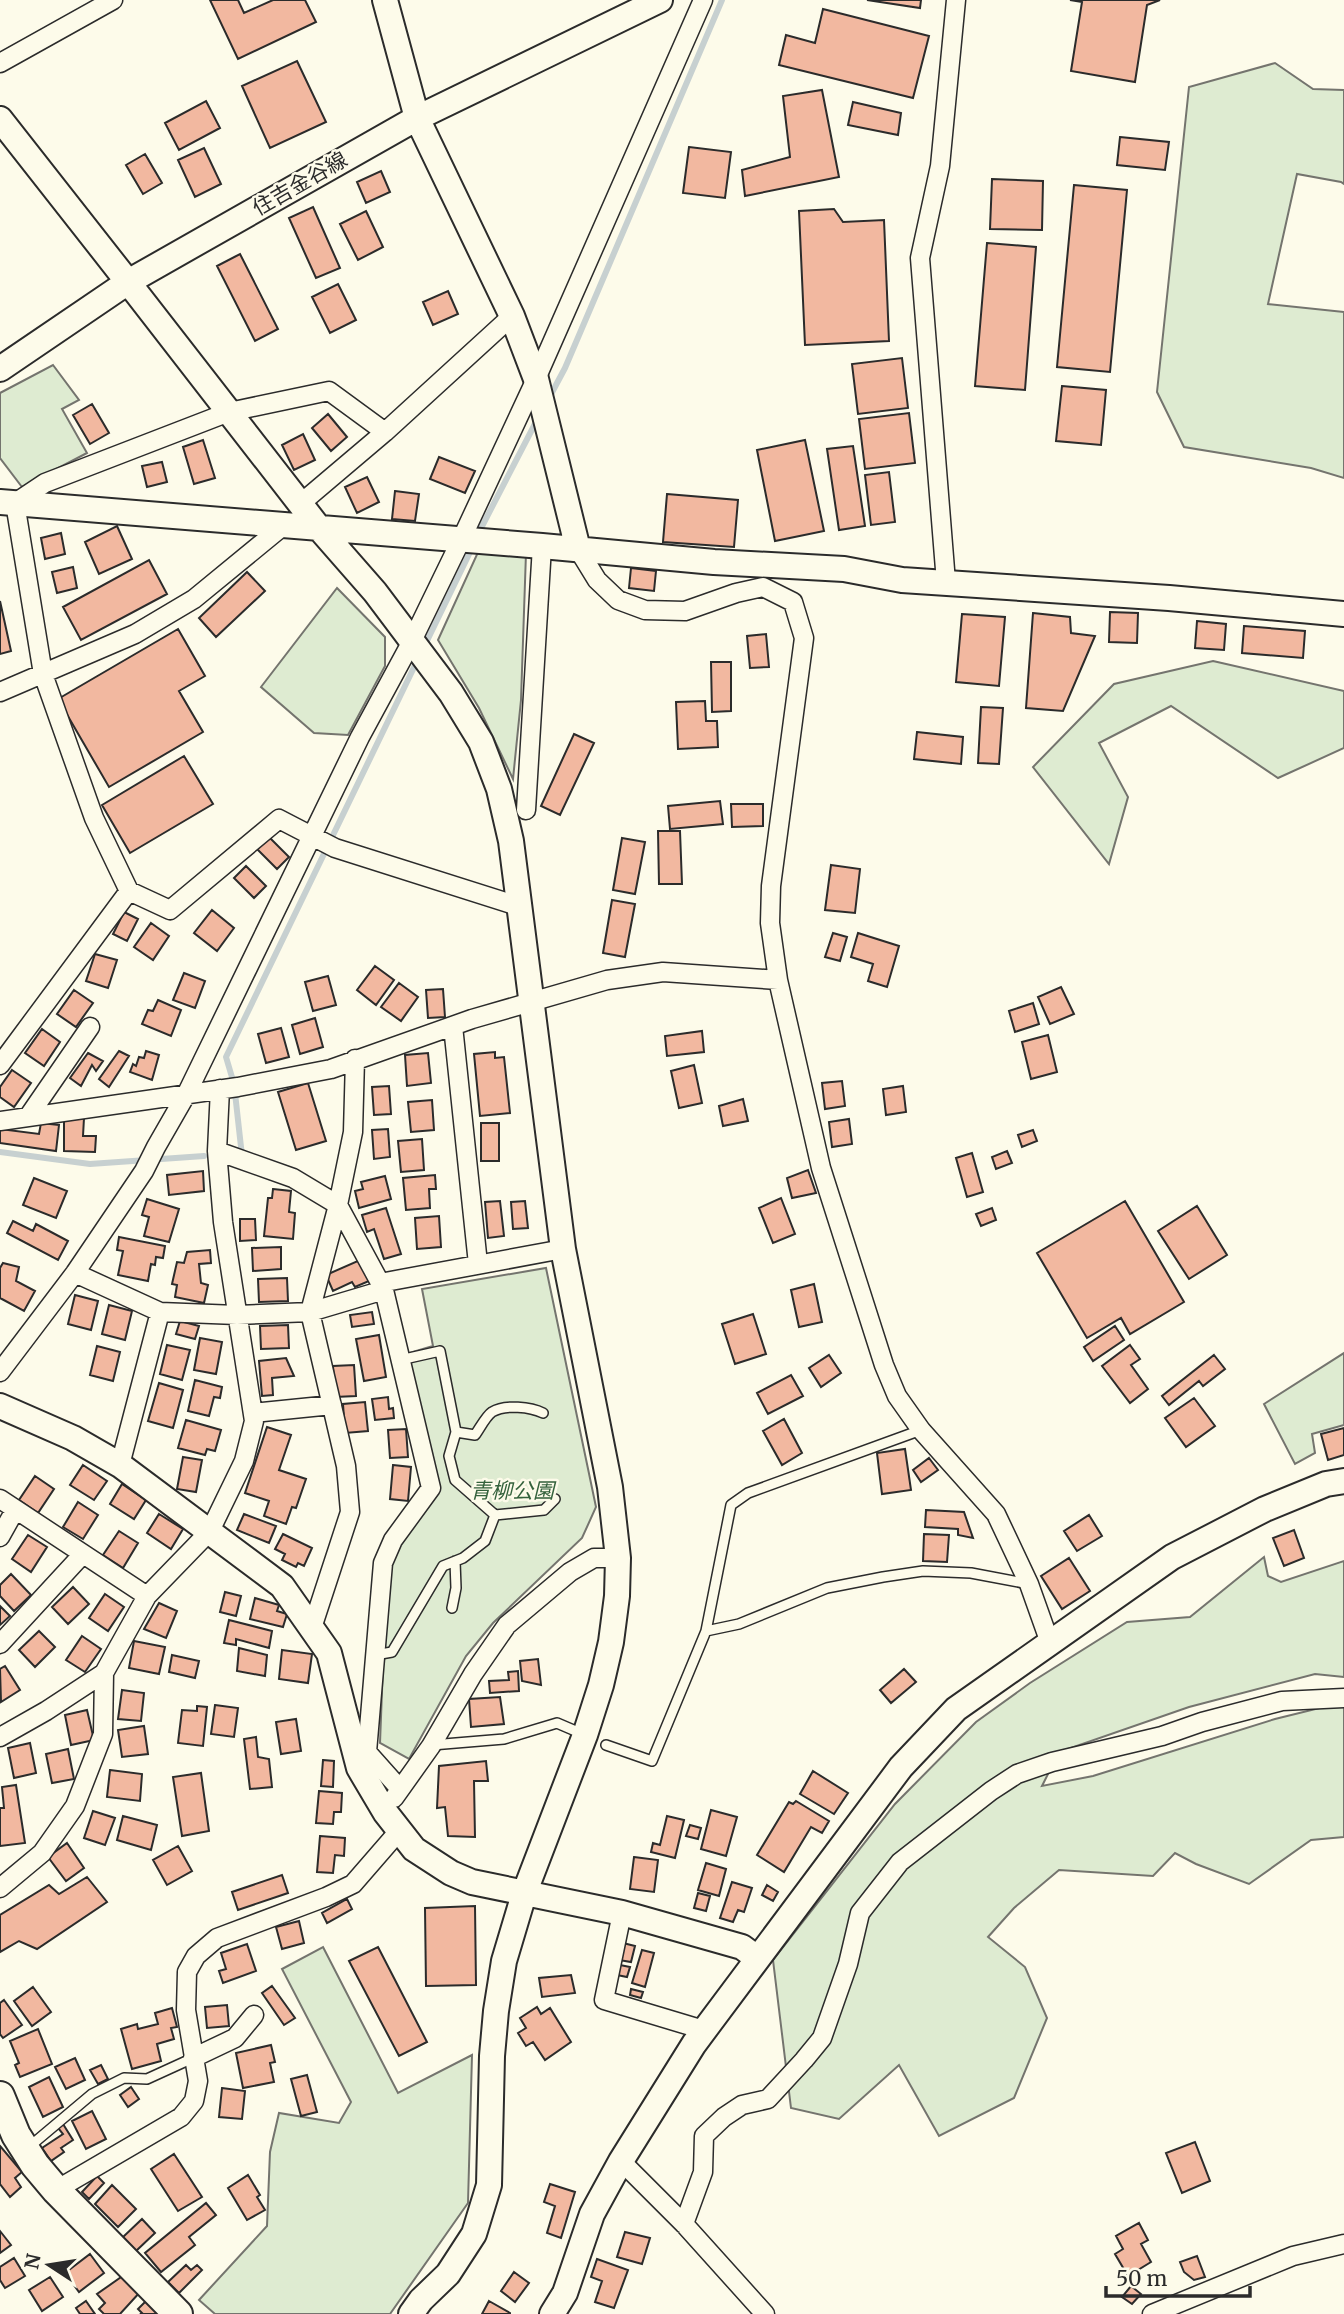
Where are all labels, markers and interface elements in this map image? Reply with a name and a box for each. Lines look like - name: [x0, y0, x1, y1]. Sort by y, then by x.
- street label: 住吉金谷線: [248, 146, 352, 222]
- park label: 青柳公園: [470, 1477, 557, 1504]
- north arrow: [14, 2230, 84, 2300]
- text: N: [19, 2252, 46, 2271]
- scale bar: [1106, 2254, 1250, 2298]
- text: 50 m: [1116, 2265, 1167, 2292]

